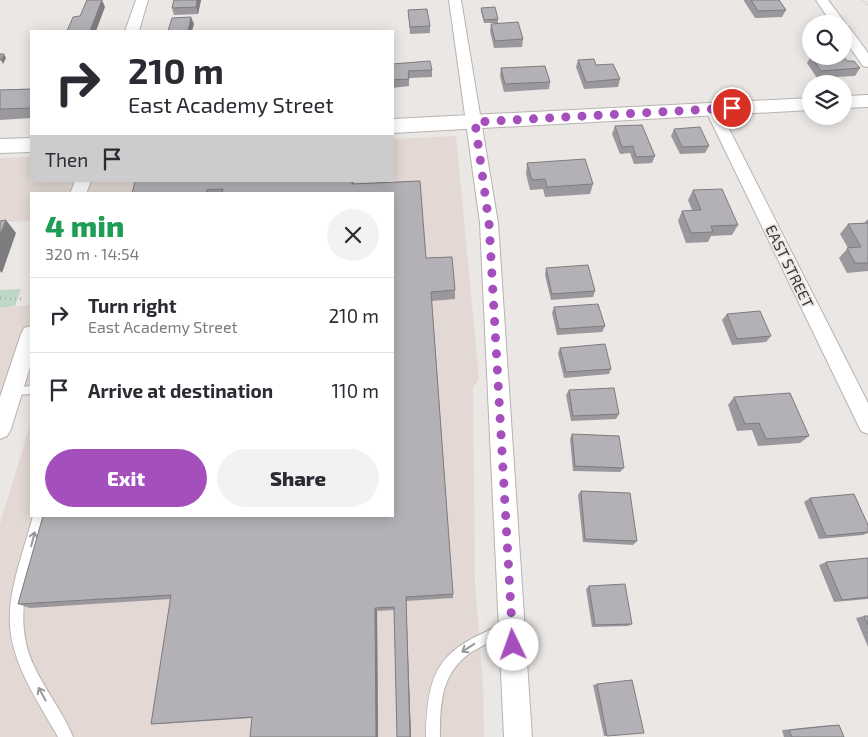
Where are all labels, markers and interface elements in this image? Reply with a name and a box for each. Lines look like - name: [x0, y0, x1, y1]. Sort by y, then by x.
- map controls: [802, 15, 852, 125]
- button: search: [802, 15, 852, 65]
- text: 210 m: [128, 49, 224, 91]
- icon: right: [45, 50, 110, 115]
- button: layers: [802, 75, 852, 125]
- pin: [711, 87, 753, 129]
- text: East Academy Street: [128, 91, 334, 117]
- icon: arrive: [718, 94, 746, 122]
- icon: arrive: [98, 145, 126, 173]
- text: Then: [45, 148, 88, 171]
- text: 4 min: [45, 207, 124, 243]
- button: close: [327, 209, 379, 261]
- street label: EAST STREET: [762, 222, 818, 311]
- text: 320 m · 14:54: [45, 244, 139, 263]
- text: Turn right: [88, 294, 176, 317]
- icon: right: [45, 301, 73, 329]
- text: 210 m: [328, 304, 379, 327]
- text: East Academy Street: [88, 317, 238, 336]
- icon: arrive: [45, 376, 73, 404]
- text: Arrive at destination: [88, 379, 273, 402]
- text: 110 m: [332, 379, 379, 402]
- button: Exit: [45, 449, 207, 507]
- button: Share: [217, 449, 379, 507]
- one-way arrow: [29, 532, 38, 548]
- position arrow: [486, 618, 538, 670]
- one-way arrow: [461, 643, 475, 654]
- one-way arrow: [37, 688, 47, 702]

